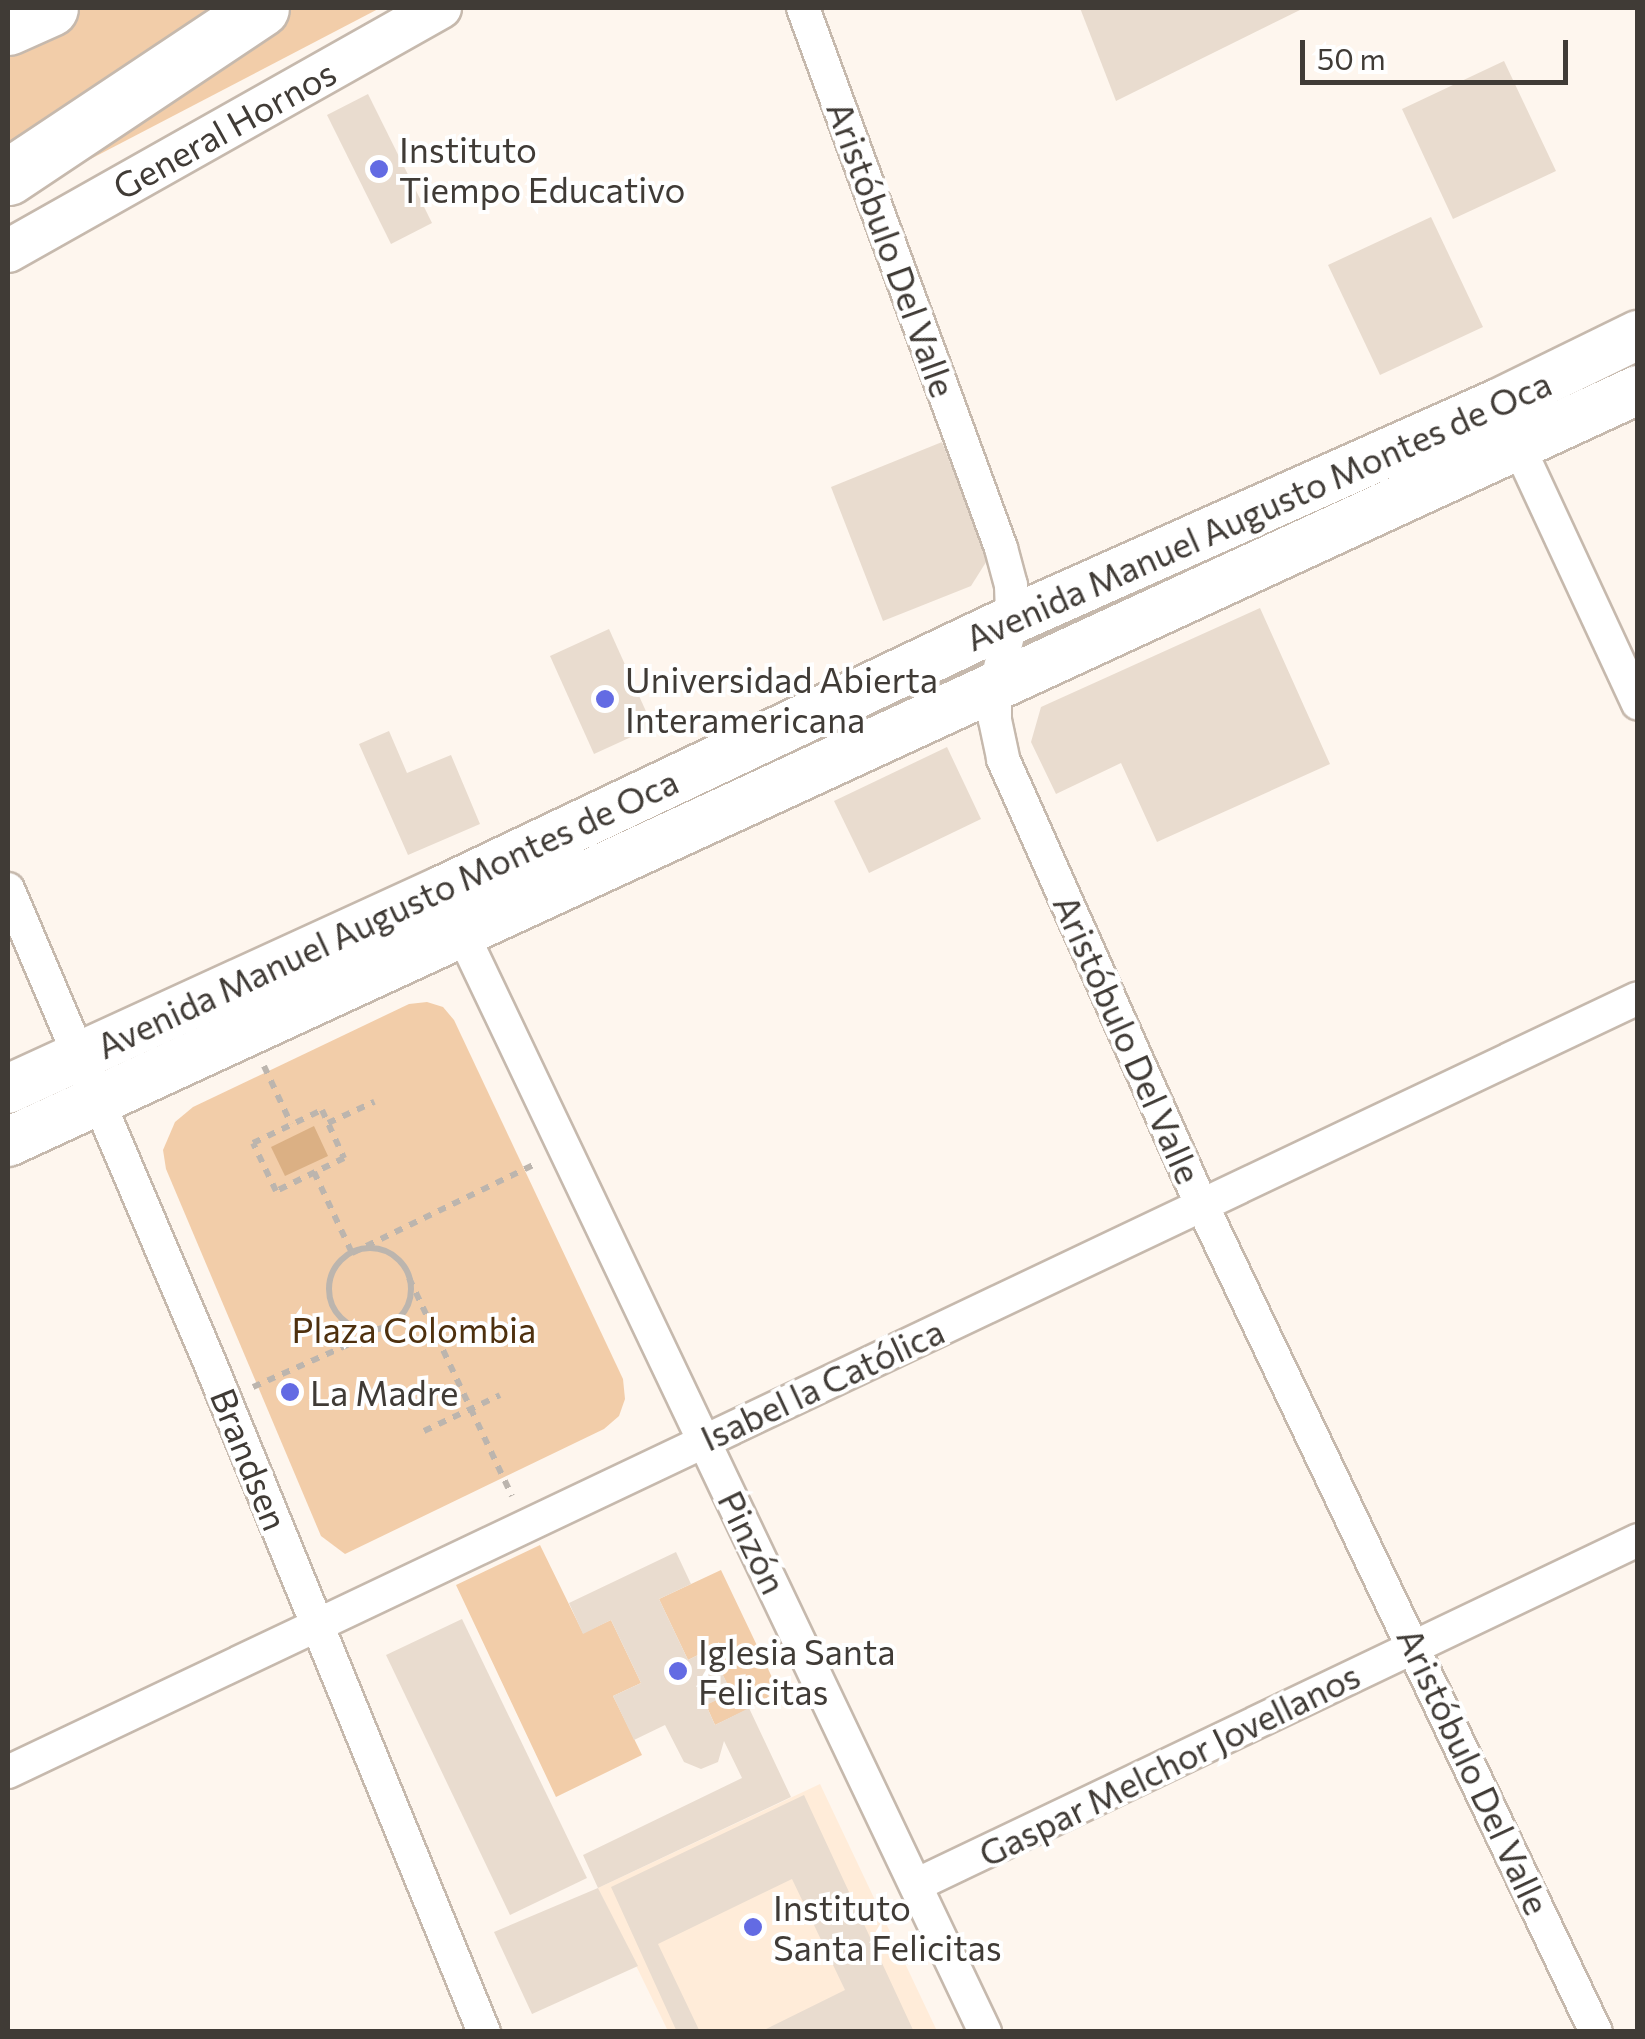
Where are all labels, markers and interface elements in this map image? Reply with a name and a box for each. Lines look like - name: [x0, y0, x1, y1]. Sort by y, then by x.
- scale bar: [1305, 20, 1572, 82]
- text: 50 m: [1317, 39, 1386, 76]
- street label: General Hornos: [105, 51, 343, 207]
- street label: Aristóbulo Del Valle: [819, 96, 965, 402]
- place label: Instituto Tiempo Educativo: [399, 128, 685, 210]
- marker: Instituto Tiempo Educativo: [368, 158, 390, 180]
- street label: Avenida Manuel Augusto Montes de Oca: [959, 361, 1557, 659]
- place label: Universidad Abierta Interamericana: [625, 658, 938, 740]
- marker: Universidad Abierta Interamericana: [594, 688, 616, 710]
- street label: Avenida Manuel Augusto Montes de Oca: [90, 759, 684, 1067]
- street label: Aristóbulo Del Valle: [1046, 888, 1210, 1190]
- park label: Plaza Colombia: [292, 1308, 536, 1350]
- street label: Isabel la Católica: [694, 1309, 950, 1459]
- place label: La Madre: [310, 1371, 459, 1413]
- marker: La Madre: [279, 1381, 301, 1403]
- street label: Brandsen: [203, 1382, 297, 1536]
- street label: Pinzón: [710, 1484, 796, 1600]
- street label: Aristóbulo Del Valle: [1389, 1621, 1559, 1921]
- place label: Iglesia Santa Felicitas: [698, 1630, 896, 1712]
- street label: Gaspar Melchor Jovellanos: [972, 1653, 1366, 1875]
- marker: Iglesia Santa Felicitas: [667, 1660, 689, 1682]
- place label: Instituto Santa Felicitas: [773, 1886, 1002, 1968]
- marker: Instituto Santa Felicitas: [742, 1916, 764, 1938]

